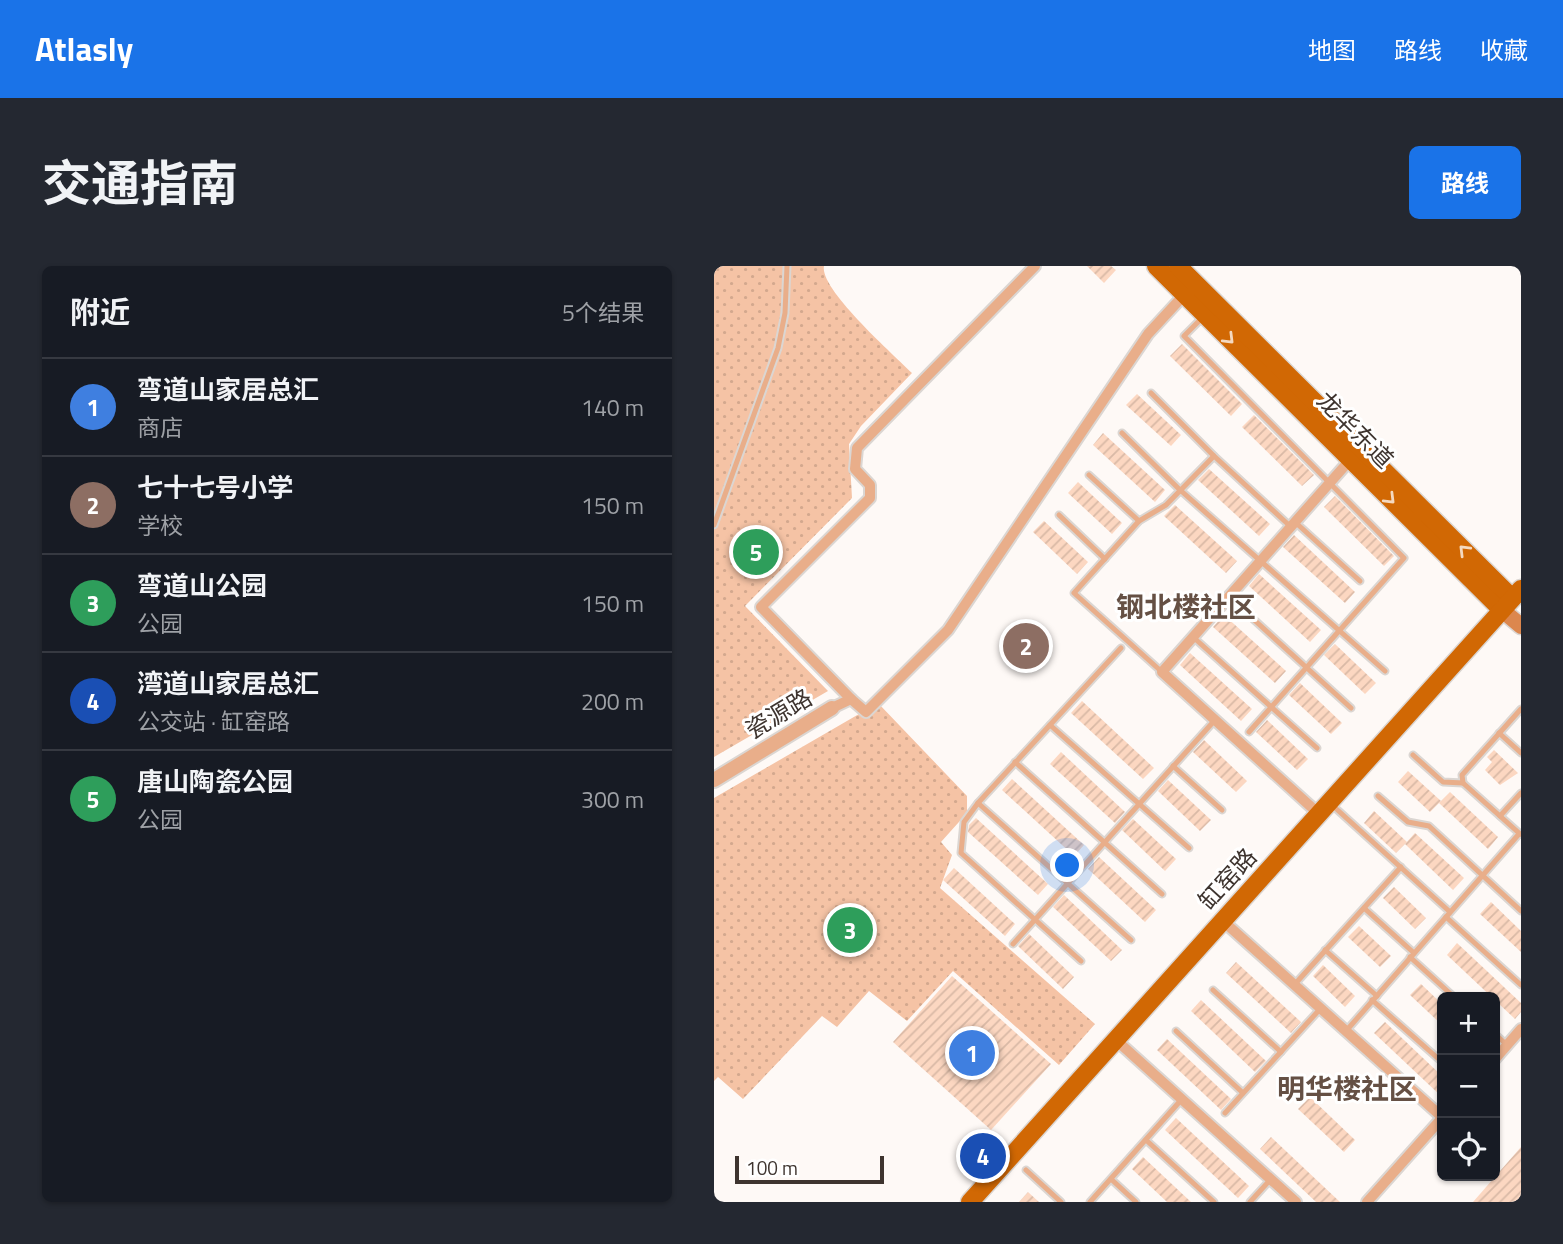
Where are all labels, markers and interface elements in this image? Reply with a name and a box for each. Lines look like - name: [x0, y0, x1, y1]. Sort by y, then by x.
- text: Atlasly: [35, 24, 133, 74]
- text: 地图: [1308, 32, 1356, 68]
- text: 路线: [1394, 32, 1442, 68]
- text: 收藏: [1480, 32, 1528, 68]
- text: 交通指南: [42, 145, 238, 220]
- button: 路线: [1409, 146, 1521, 219]
- text: 附近: [70, 289, 130, 335]
- text: 5个结果: [562, 295, 644, 330]
- one-way arrow: [1220, 330, 1233, 343]
- text: 弯道山家居总汇: [137, 370, 319, 409]
- street label: 龙华东道: [1309, 383, 1402, 476]
- text: 1: [87, 390, 99, 425]
- text: 140 m: [581, 390, 644, 425]
- text: 商店: [137, 410, 183, 445]
- text: 七十七号小学: [137, 468, 293, 507]
- text: 2: [87, 488, 99, 523]
- text: 150 m: [581, 488, 644, 523]
- one-way arrow: [1382, 491, 1395, 504]
- text: 学校: [137, 508, 183, 543]
- pin: 5: [733, 526, 779, 578]
- one-way arrow: [1459, 546, 1472, 559]
- text: 弯道山公园: [137, 566, 267, 605]
- district label: 钢北楼社区: [1116, 585, 1256, 628]
- text: 3: [87, 586, 99, 621]
- text: 150 m: [581, 586, 644, 621]
- text: 公园: [137, 606, 183, 641]
- pin: 2: [1003, 620, 1049, 672]
- text: 湾道山家居总汇: [137, 664, 319, 703]
- street label: 瓷源路: [738, 679, 819, 747]
- text: 4: [87, 684, 99, 719]
- text: 200 m: [581, 684, 644, 719]
- text: 公交站 · 缸窑路: [137, 704, 290, 739]
- text: 唐山陶瓷公园: [137, 762, 293, 801]
- text: 5: [87, 782, 99, 817]
- text: 300 m: [581, 782, 644, 817]
- text: 公园: [137, 802, 183, 837]
- street label: 缸窑路: [1190, 840, 1265, 917]
- your location: [1050, 848, 1084, 882]
- pin: 3: [827, 904, 873, 956]
- map controls: [1437, 992, 1500, 1181]
- button: +: [1437, 992, 1500, 1055]
- pin: 1: [949, 1027, 995, 1079]
- button: −: [1437, 1055, 1500, 1118]
- district label: 明华楼社区: [1277, 1067, 1417, 1110]
- button: locate: [1437, 1118, 1500, 1181]
- pin: 4: [960, 1130, 1006, 1182]
- scale bar: [735, 1153, 884, 1185]
- text: 100 m: [746, 1153, 798, 1182]

